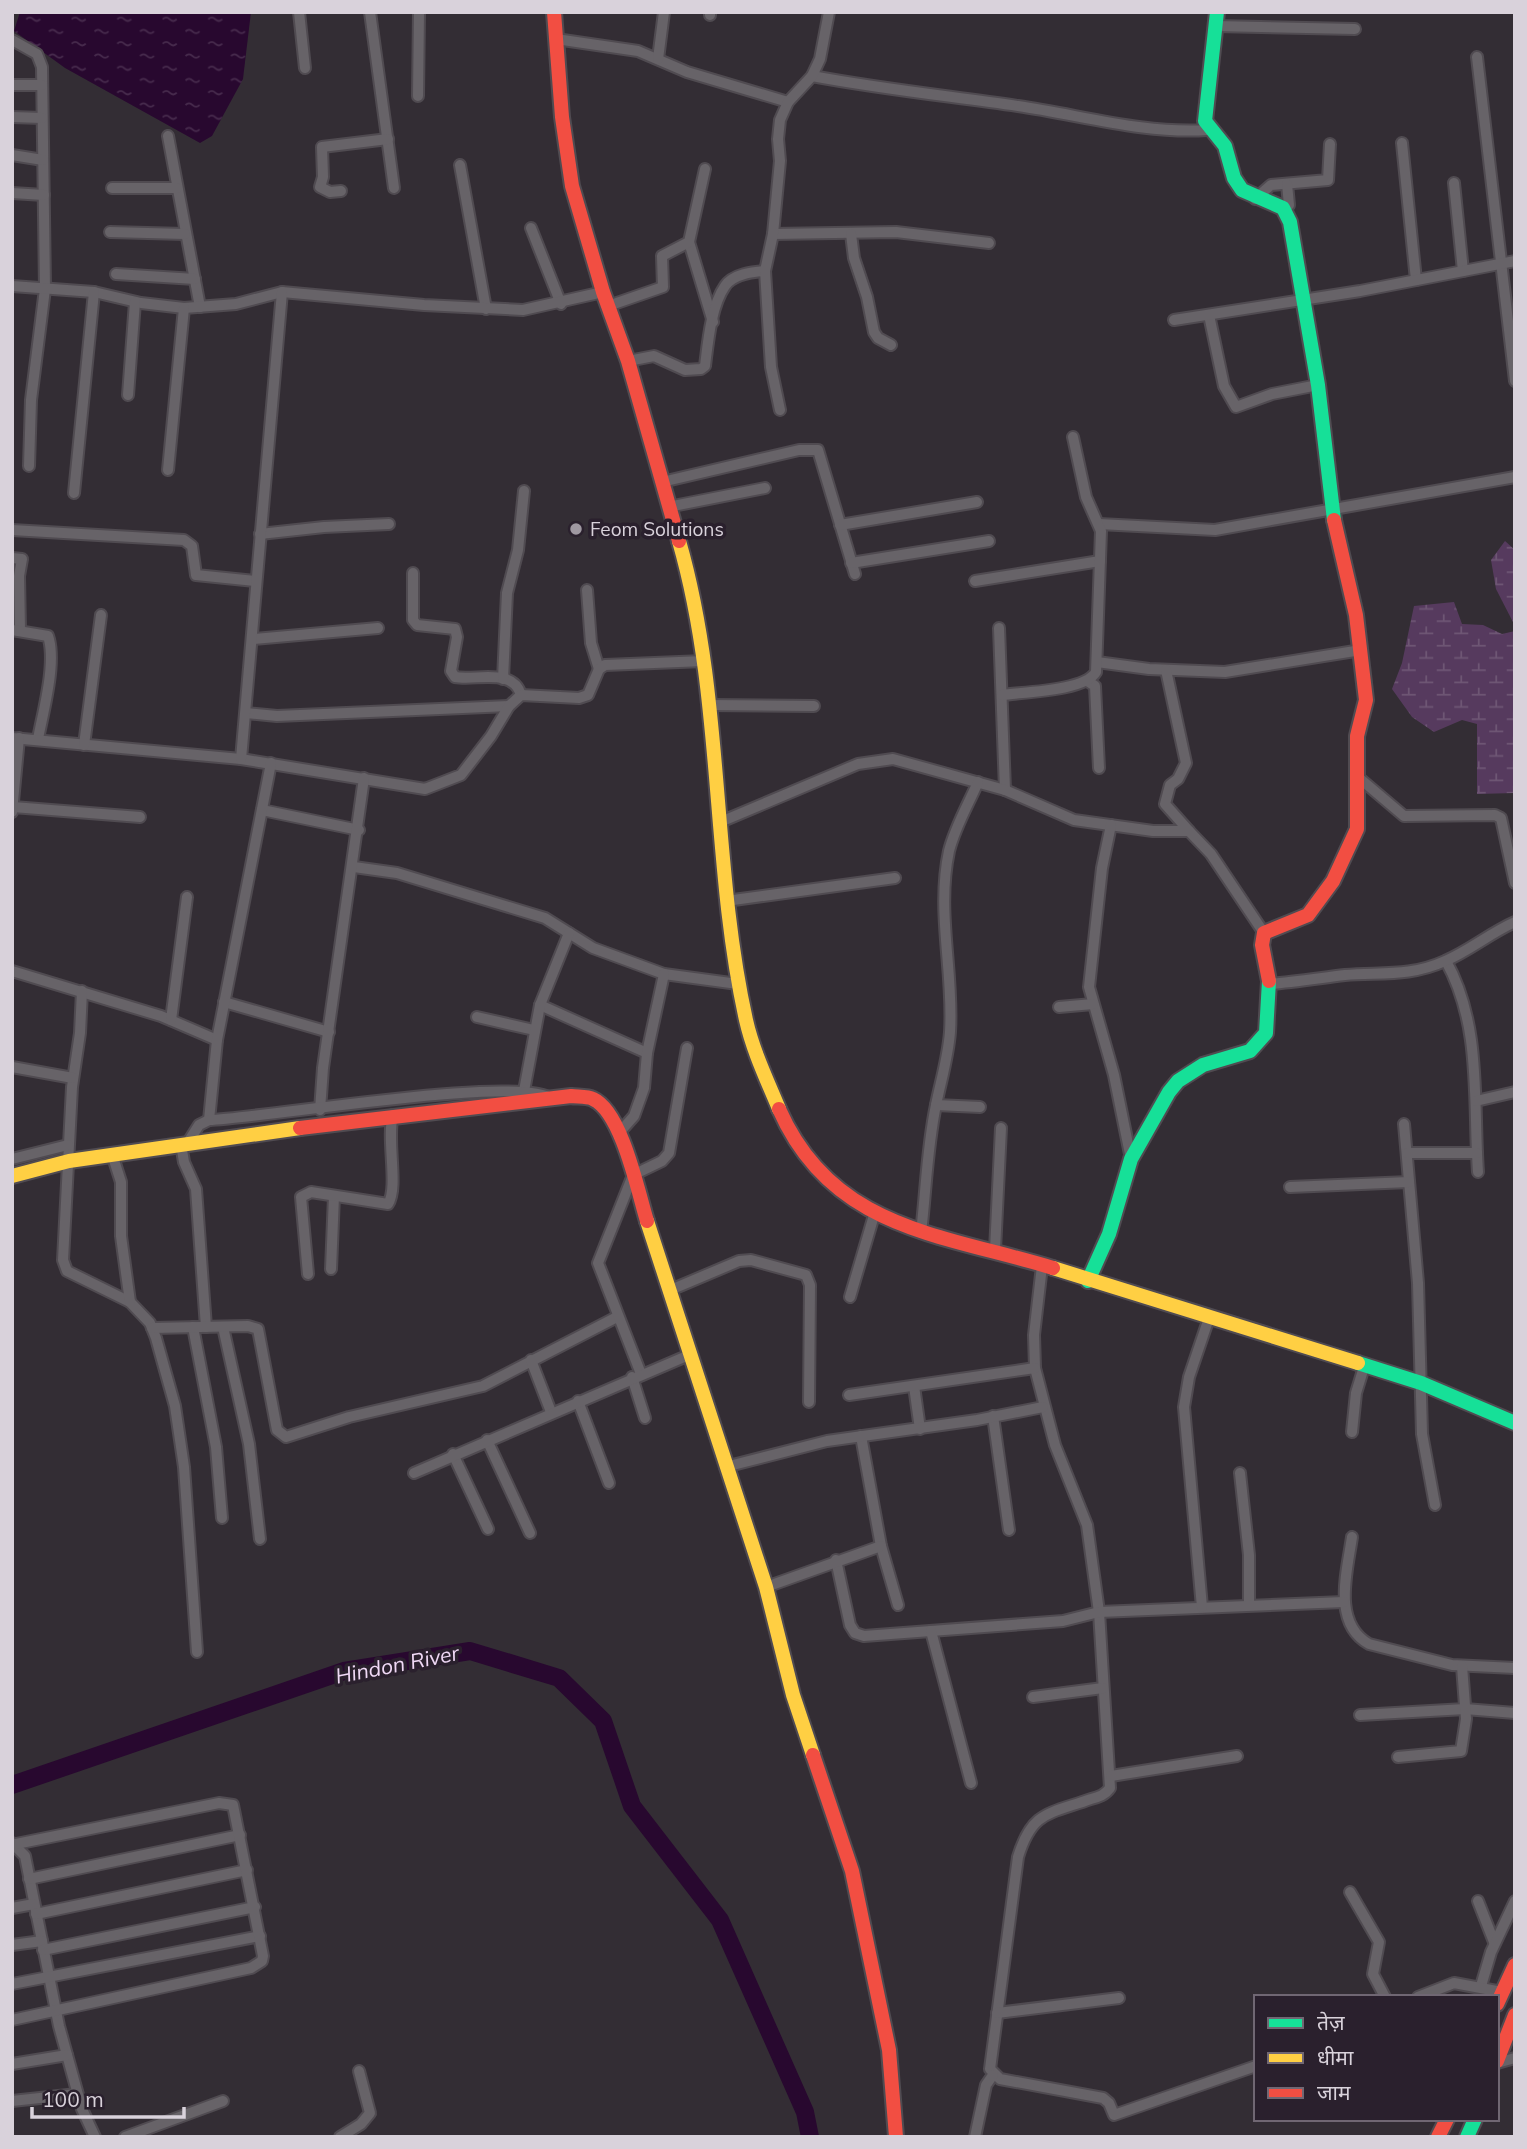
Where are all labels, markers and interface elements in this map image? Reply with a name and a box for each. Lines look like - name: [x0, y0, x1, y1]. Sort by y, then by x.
- place label: Feom Solutions: [590, 517, 724, 541]
- marker: Feom Solutions: [568, 521, 584, 537]
- water label: Hindon River: [333, 1639, 462, 1689]
- legend: [1254, 1995, 1499, 2121]
- text: तेज़: [1317, 2009, 1345, 2035]
- text: धीमा: [1317, 2044, 1354, 2070]
- scale bar: [32, 2076, 184, 2120]
- text: जाम: [1317, 2079, 1351, 2105]
- text: 100 m: [42, 2086, 104, 2112]

